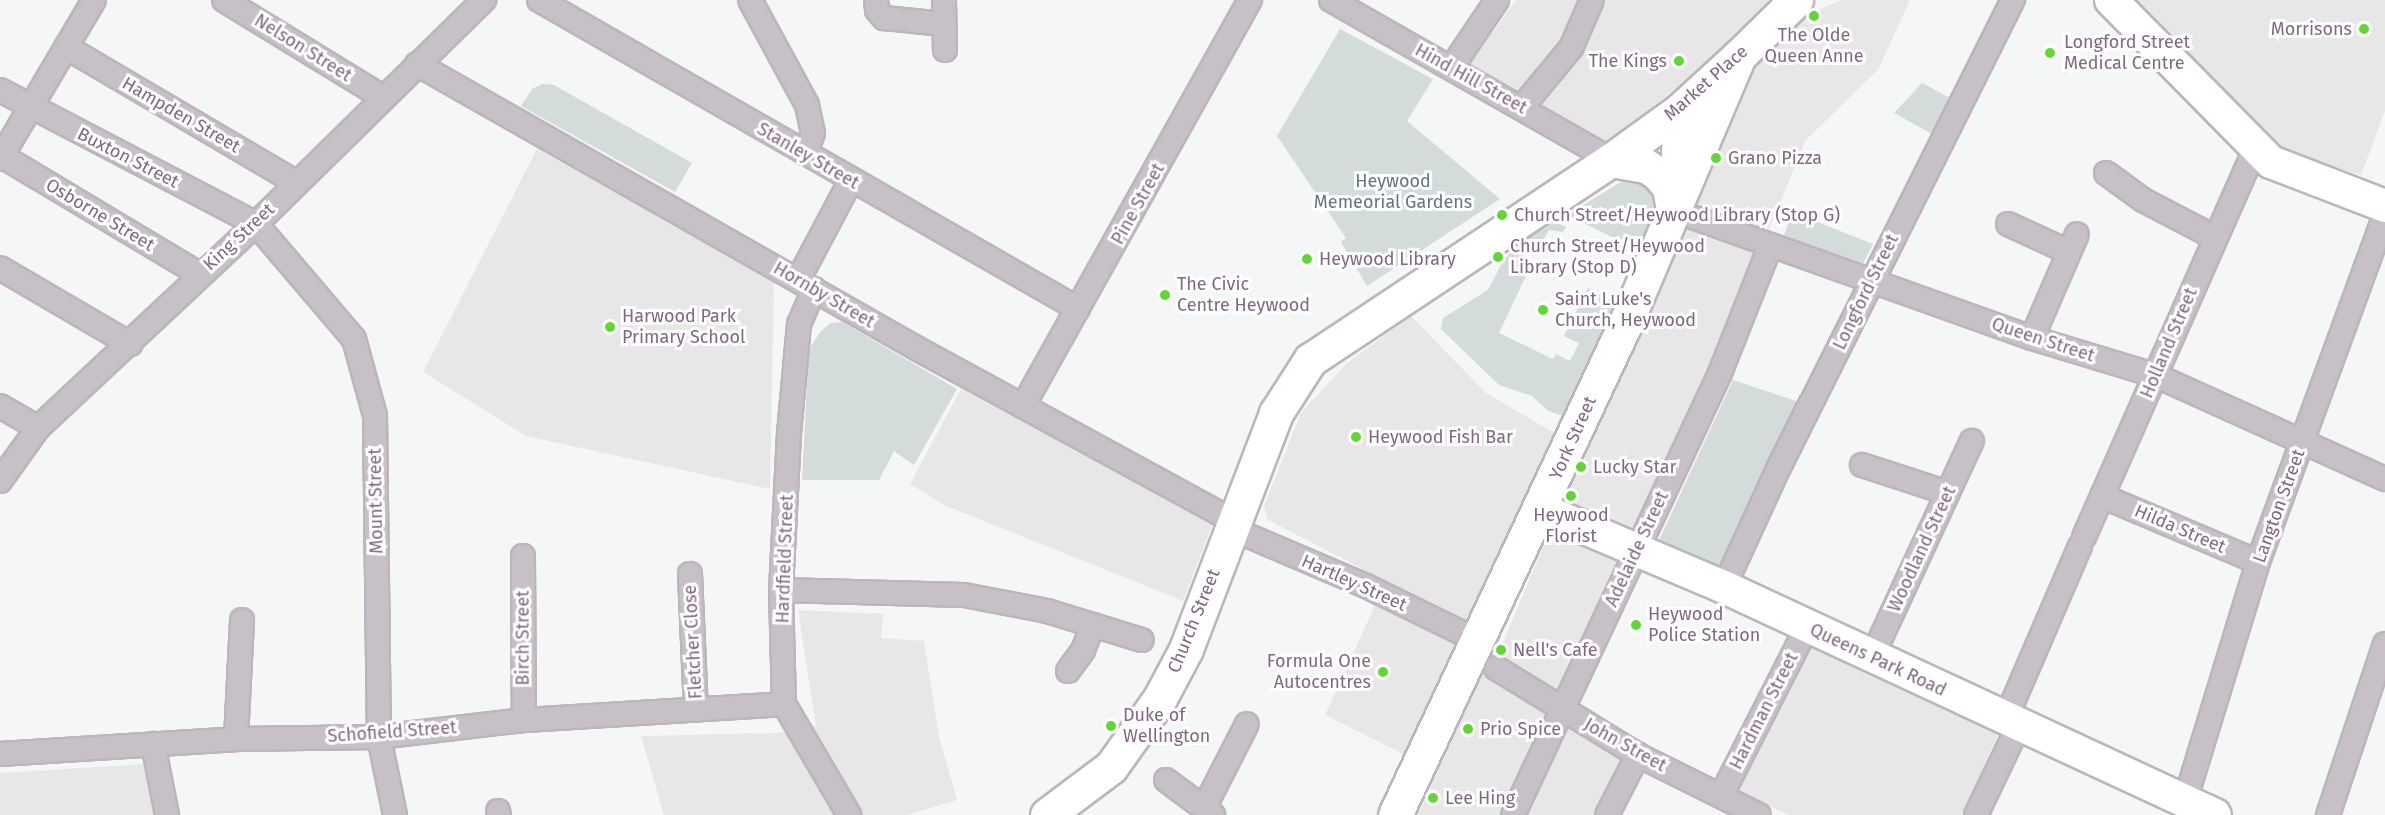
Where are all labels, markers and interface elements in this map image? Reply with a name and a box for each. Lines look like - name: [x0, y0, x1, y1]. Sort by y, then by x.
- marker: The Olde Queen Anne: [1807, 9, 1821, 23]
- street label: Nelson Street: [250, 10, 356, 86]
- place label: Morrisons: [2271, 18, 2352, 40]
- marker: Morrisons: [2357, 22, 2371, 36]
- place label: The Olde Queen Anne: [1764, 25, 1864, 68]
- place label: Longford Street Medical Centre: [2064, 32, 2190, 74]
- street label: Hind Hill Street: [1411, 39, 1531, 119]
- street label: Market Place: [1660, 41, 1752, 125]
- marker: Longford Street Medical Centre: [2041, 44, 2059, 62]
- place label: The Kings: [1589, 50, 1667, 72]
- marker: The Kings: [1672, 54, 1686, 68]
- street label: Hampden Street: [118, 72, 244, 158]
- street label: Stanley Street: [753, 118, 863, 194]
- street label: Buxton Street: [74, 123, 182, 193]
- place label: Grano Pizza: [1728, 147, 1822, 169]
- marker: Grano Pizza: [1709, 151, 1723, 165]
- street label: Pine Street: [1107, 160, 1169, 248]
- park label: Heywood Memeorial Gardens: [1314, 171, 1472, 213]
- street label: Osborne Street: [42, 174, 158, 256]
- street label: King Street: [199, 199, 279, 275]
- place label: Church Street/Heywood Library (Stop G): [1514, 204, 1840, 226]
- marker: Church Street/Heywood Library (Stop G): [1495, 208, 1509, 222]
- street label: Longford Street: [1829, 231, 1903, 353]
- place label: Church Street/Heywood Library (Stop D): [1510, 236, 1705, 278]
- place label: Heywood Library: [1319, 248, 1456, 270]
- marker: Church Street/Heywood Library (Stop D): [1491, 250, 1505, 264]
- marker: Heywood Library: [1300, 252, 1314, 266]
- street label: Hornby Street: [770, 257, 878, 333]
- place label: The Civic Centre Heywood: [1177, 274, 1310, 316]
- street label: Holland Street: [2136, 285, 2202, 401]
- marker: The Civic Centre Heywood: [1158, 288, 1172, 302]
- place label: Saint Luke's Church, Heywood: [1555, 289, 1696, 332]
- marker: Saint Luke's Church, Heywood: [1536, 303, 1550, 317]
- place label: Harwood Park Primary School: [622, 306, 745, 348]
- street label: Queen Street: [1989, 313, 2097, 367]
- marker: Harwood Park Primary School: [603, 320, 617, 334]
- street label: York Street: [1545, 393, 1601, 483]
- place label: Heywood Fish Bar: [1368, 426, 1513, 448]
- marker: Heywood Fish Bar: [1349, 430, 1363, 444]
- street label: Langton Street: [2248, 446, 2310, 566]
- street label: Mount Street: [364, 448, 388, 554]
- place label: Lucky Star: [1593, 456, 1677, 478]
- marker: Lucky Star: [1574, 460, 1588, 474]
- street label: Woodland Street: [1883, 483, 1961, 615]
- street label: Adelaide Street: [1601, 488, 1673, 610]
- marker: Heywood Florist: [1564, 489, 1578, 503]
- street label: Hardfield Street: [772, 494, 798, 624]
- street label: Hilda Street: [2131, 500, 2229, 558]
- place label: Heywood Florist: [1533, 505, 1609, 548]
- street label: Hartley Street: [1298, 550, 1410, 616]
- street label: Church Street: [1163, 566, 1225, 676]
- street label: Fletcher Close: [679, 584, 707, 700]
- street label: Birch Street: [512, 590, 534, 686]
- place label: Heywood Police Station: [1648, 604, 1760, 646]
- marker: Heywood Police Station: [1629, 618, 1643, 632]
- street label: Queens Park Road: [1806, 619, 1950, 701]
- place label: Nell's Cafe: [1513, 639, 1598, 661]
- marker: Nell's Cafe: [1494, 643, 1508, 657]
- street label: Hardman Street: [1725, 649, 1803, 773]
- place label: Formula One Autocentres: [1267, 651, 1371, 694]
- marker: Formula One Autocentres: [1376, 665, 1390, 679]
- place label: Duke of Wellington: [1123, 705, 1210, 748]
- street label: John Street: [1580, 714, 1670, 776]
- street label: Schofield Street: [327, 717, 457, 747]
- place label: Prio Spice: [1480, 718, 1561, 740]
- marker: Duke of Wellington: [1104, 719, 1118, 733]
- marker: Prio Spice: [1461, 722, 1475, 736]
- place label: Lee Hing: [1445, 787, 1515, 809]
- marker: Lee Hing: [1426, 791, 1440, 805]

